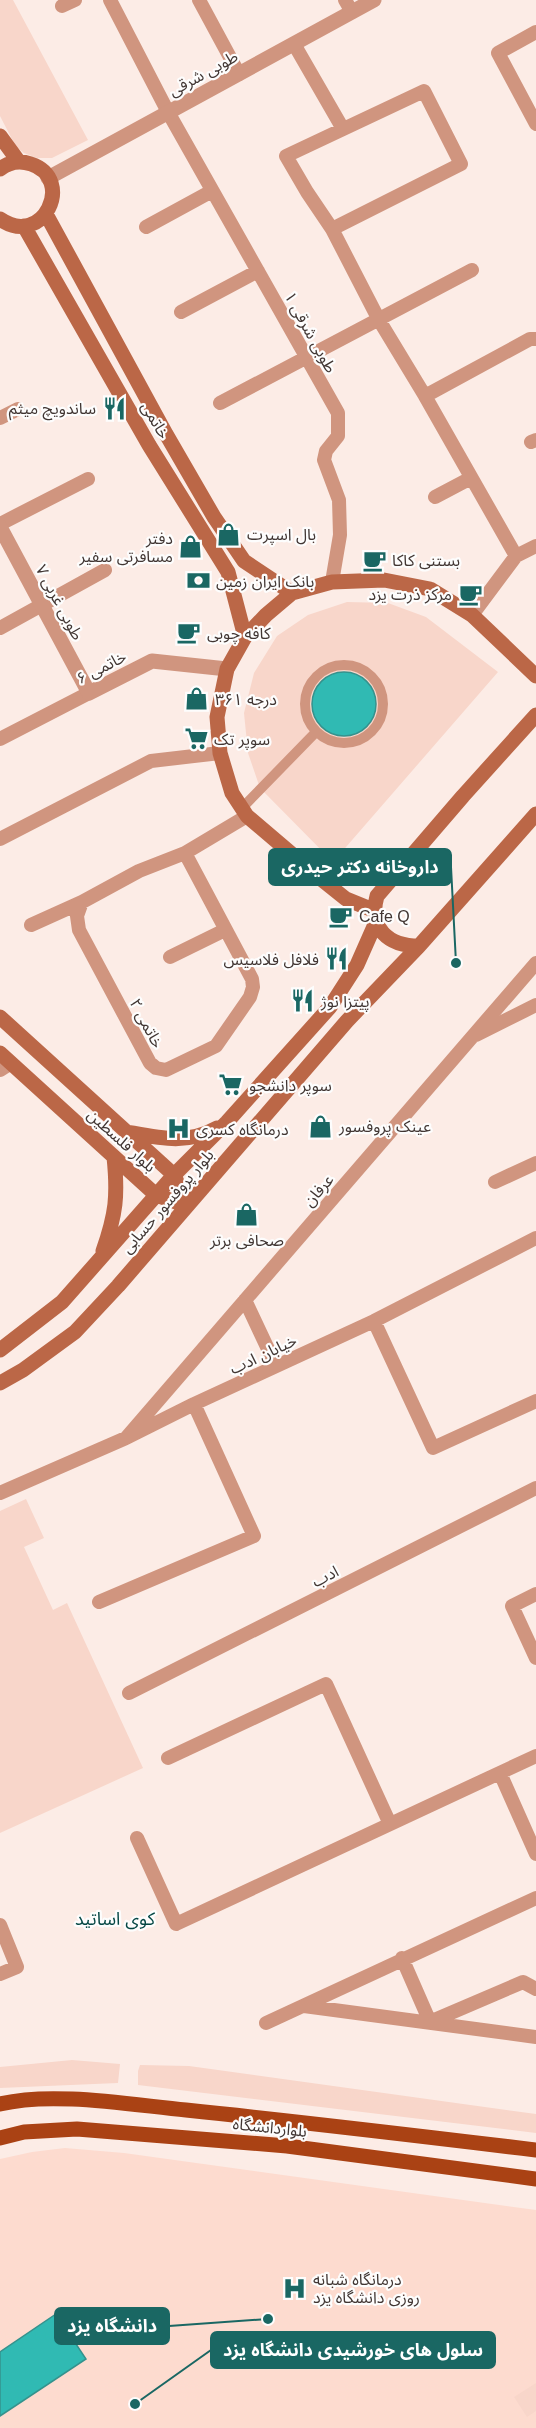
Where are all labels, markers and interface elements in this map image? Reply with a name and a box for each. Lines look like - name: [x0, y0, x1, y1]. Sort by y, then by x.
- street label: طوبی شرقی: [166, 47, 241, 100]
- street label: طوبی شرقی ۱: [280, 289, 340, 376]
- restaurant icon: ساندویچ میثم: [101, 395, 127, 421]
- street label: خاتمی: [137, 399, 173, 442]
- place label: ساندویچ میثم: [9, 400, 96, 421]
- shop icon: بال اسپرت: [216, 521, 242, 547]
- place label: بال اسپرت: [247, 526, 316, 545]
- place label: دفتر مسافرتی سفیر: [79, 530, 173, 566]
- shop icon: دفتر مسافرتی سفیر: [178, 534, 204, 560]
- cafe icon: بستنی کاکا: [361, 547, 387, 573]
- place label: بستنی کاکا: [392, 552, 460, 570]
- street label: طوبی غربی ۷: [32, 562, 87, 643]
- bank icon: بانک ایران زمین: [185, 568, 211, 594]
- place label: بانک ایران زمین: [216, 573, 314, 591]
- cafe icon: مرکز ذرت یزد: [457, 581, 483, 607]
- place label: مرکز ذرت یزد: [368, 586, 452, 604]
- cafe icon: کافه چوبی: [176, 620, 202, 646]
- place label: کافه چوبی: [207, 625, 271, 644]
- street label: خاتمی ۶: [74, 648, 129, 688]
- shop icon: ۳۶۱ درجه: [184, 686, 210, 712]
- place label: ۳۶۱ درجه: [215, 691, 277, 709]
- supermarket icon: سوپر تک: [183, 726, 209, 752]
- place label: سوپر تک: [214, 731, 270, 750]
- callout: داروخانه دکتر حیدری: [269, 849, 451, 885]
- text: داروخانه دکتر حیدری: [281, 857, 439, 878]
- cafe icon: Cafe Q: [328, 903, 354, 929]
- place label: Cafe Q: [359, 908, 410, 925]
- restaurant icon: فلافل فلاسیس: [324, 946, 350, 972]
- place label: فلافل فلاسیس: [223, 951, 319, 969]
- restaurant icon: پیتزا نوژ: [290, 988, 316, 1014]
- place label: پیتزا نوژ: [320, 993, 370, 1012]
- street label: خاتمی ۲: [126, 996, 167, 1051]
- supermarket icon: سوپر دانشجو: [218, 1072, 244, 1098]
- place label: سوپر دانشجو: [249, 1077, 332, 1096]
- street label: بلوار فلسطین: [84, 1106, 159, 1176]
- shop icon: عینک پروفسور: [308, 1113, 334, 1139]
- hospital icon: درمانگاه کسری: [165, 1116, 191, 1142]
- place label: عینک پروفسور: [338, 1118, 431, 1137]
- place label: درمانگاه کسری: [196, 1121, 289, 1139]
- street label: بلوار پروفسور حسابی: [118, 1146, 219, 1258]
- street label: عرفان: [300, 1171, 338, 1210]
- shop icon: صحافی برتر: [234, 1202, 260, 1228]
- place label: صحافی برتر: [209, 1232, 284, 1250]
- street label: خیابان ادب: [227, 1332, 300, 1378]
- street label: ادب: [309, 1563, 341, 1591]
- district label: کوی اساتید: [75, 1909, 156, 1930]
- street label: بلواردانشگاه: [232, 2115, 308, 2141]
- place label: درمانگاه شبانه روزی دانشگاه یزد: [313, 2271, 420, 2307]
- hospital icon: درمانگاه شبانه روزی دانشگاه یزد: [282, 2275, 308, 2301]
- callout: دانشگاه یزد: [55, 2308, 169, 2344]
- text: دانشگاه یزد: [67, 2316, 157, 2337]
- callout: سلول های خورشیدی دانشگاه یزد: [211, 2332, 495, 2368]
- text: سلول های خورشیدی دانشگاه یزد: [223, 2340, 483, 2361]

